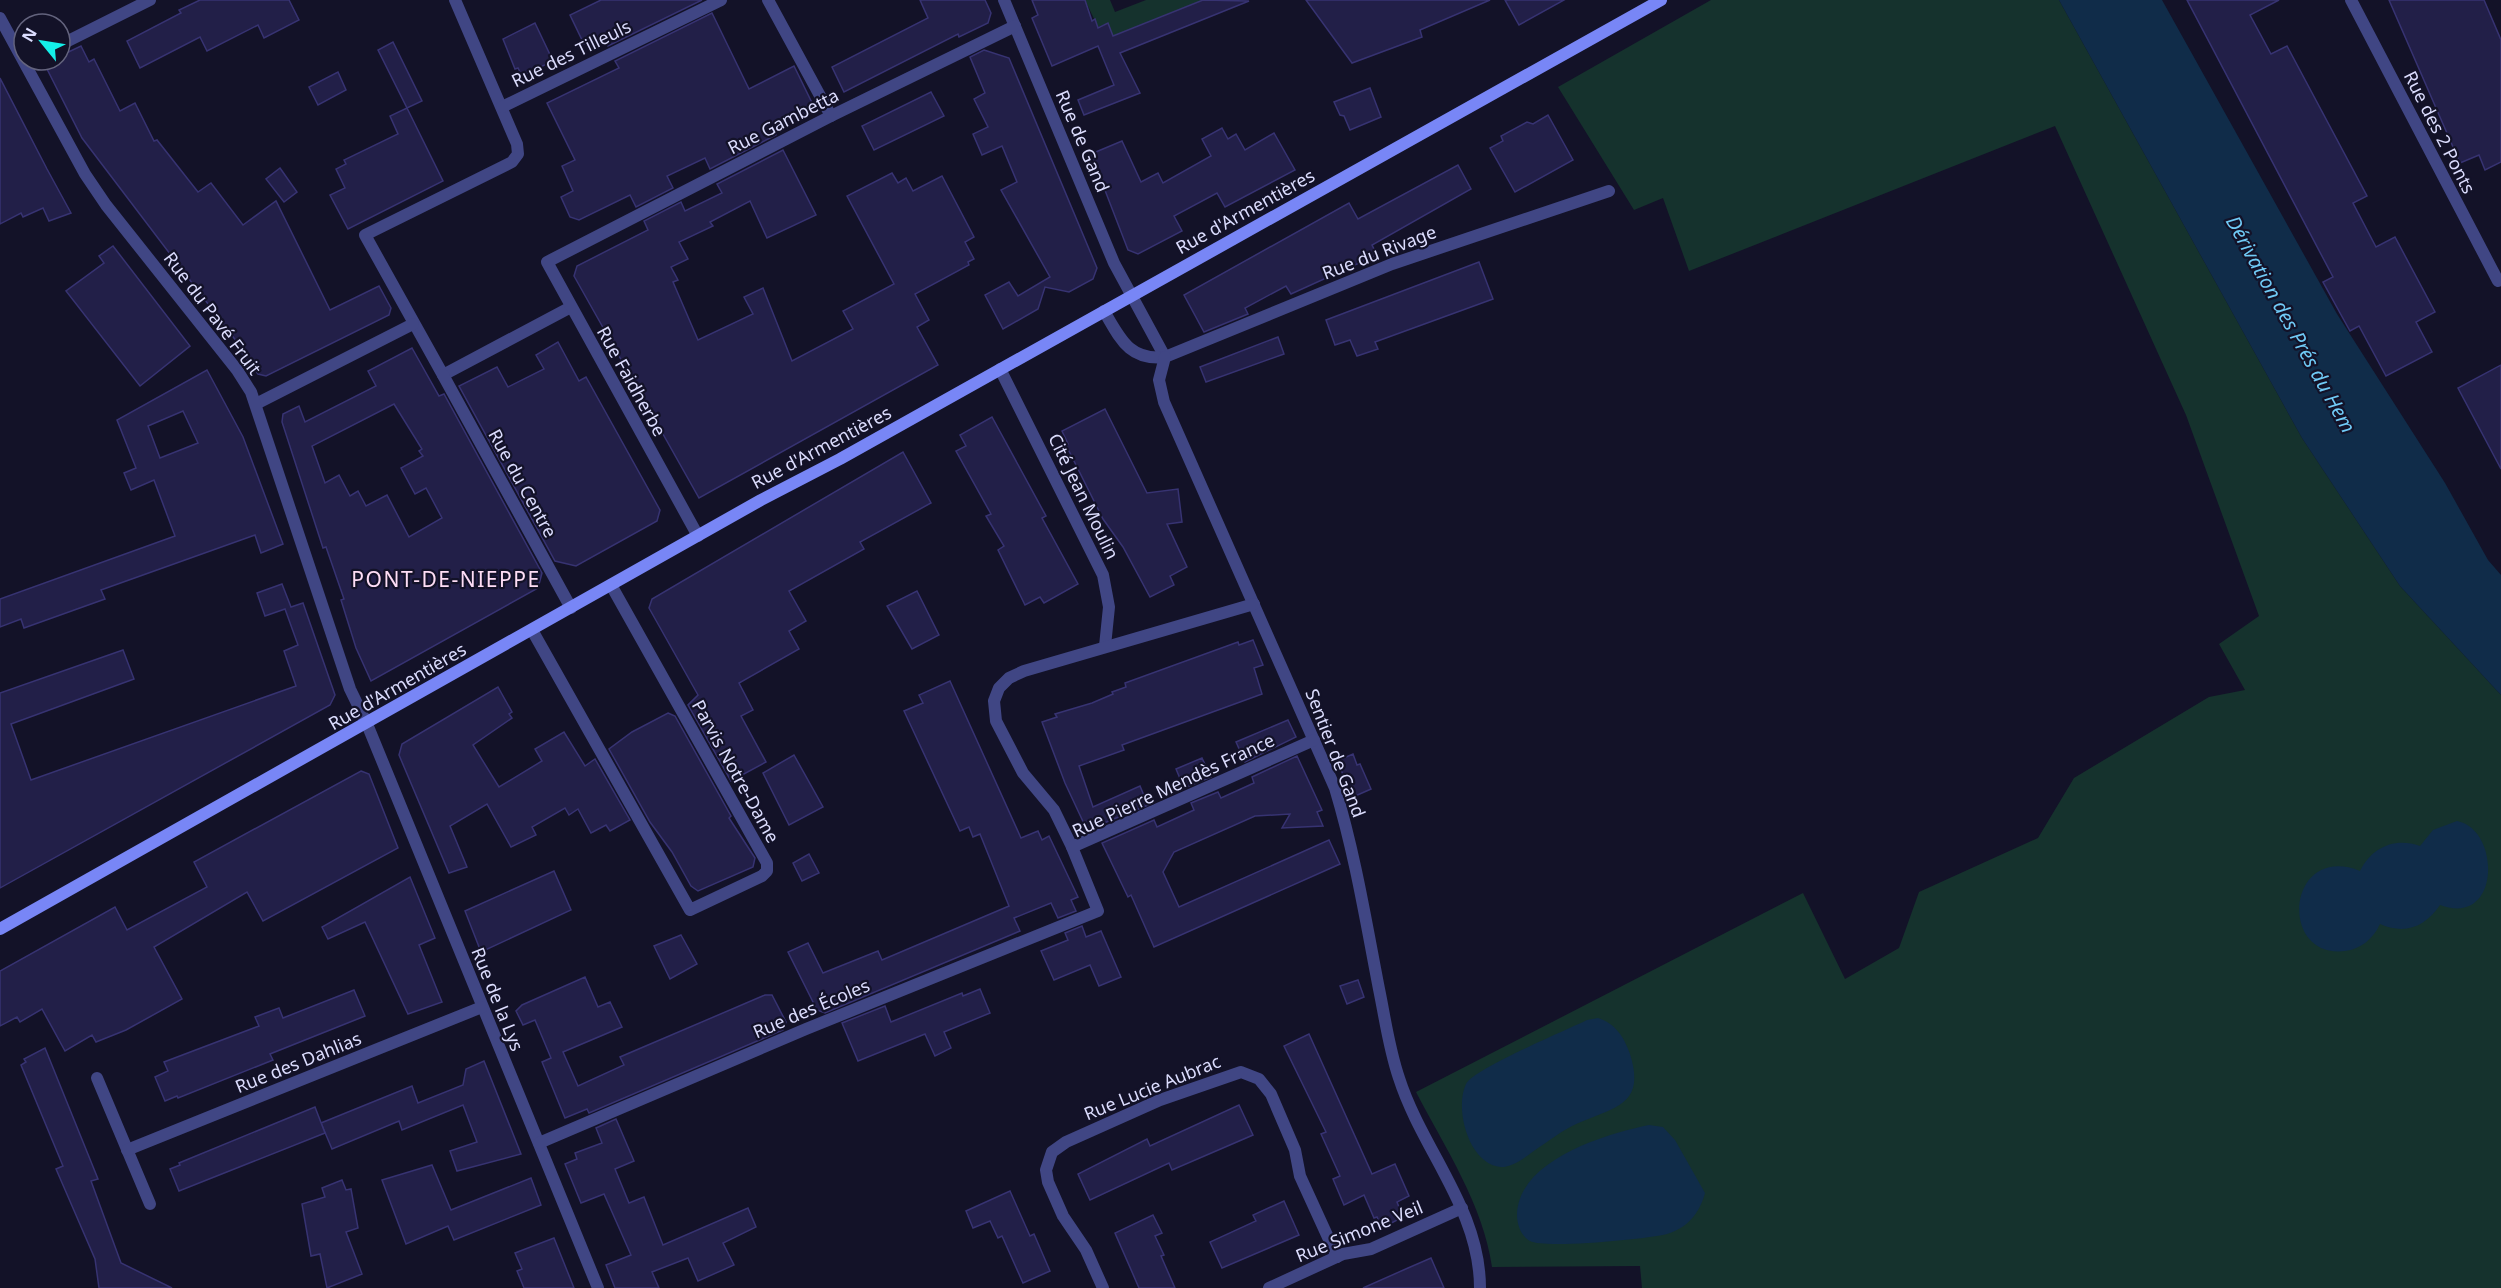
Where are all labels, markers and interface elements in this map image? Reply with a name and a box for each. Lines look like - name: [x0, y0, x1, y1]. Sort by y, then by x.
- north arrow: [12, 12, 72, 72]
- street label: Rue des Tilleuls: [507, 14, 635, 92]
- text: N: [16, 23, 42, 46]
- street label: Rue des 2 Ponts: [2399, 67, 2481, 197]
- street label: Rue Gambetta: [723, 83, 843, 159]
- street label: Rue de Gand: [1051, 86, 1115, 196]
- street label: Rue d'Armentières: [1171, 163, 1319, 259]
- water label: Dérivation des Prés du Hem: [2220, 211, 2362, 437]
- street label: Rue du Rivage: [1319, 219, 1439, 285]
- street label: Rue du Pavé Fruit: [159, 247, 267, 380]
- street label: Rue Faidherbe: [592, 322, 672, 440]
- street label: Rue d'Armentières: [747, 400, 895, 494]
- street label: Rue du Centre: [483, 425, 563, 541]
- street label: Cité Jean Moulin: [1043, 429, 1125, 563]
- district label: PONT-DE-NIEPPE: [351, 565, 541, 593]
- street label: Rue d'Armentières: [324, 637, 470, 735]
- street label: Sentier de Gand: [1300, 685, 1372, 821]
- street label: Parvis Notre-Dame: [687, 695, 785, 847]
- street label: Rue Pierre Mendès France: [1068, 727, 1278, 843]
- street label: Rue de la Lys: [466, 944, 530, 1054]
- street label: Rue des Écoles: [749, 973, 873, 1043]
- street label: Rue des Dahlias: [231, 1026, 365, 1098]
- street label: Rue Lucie Aubrac: [1080, 1049, 1224, 1125]
- street label: Rue Simone Veil: [1292, 1195, 1426, 1267]

